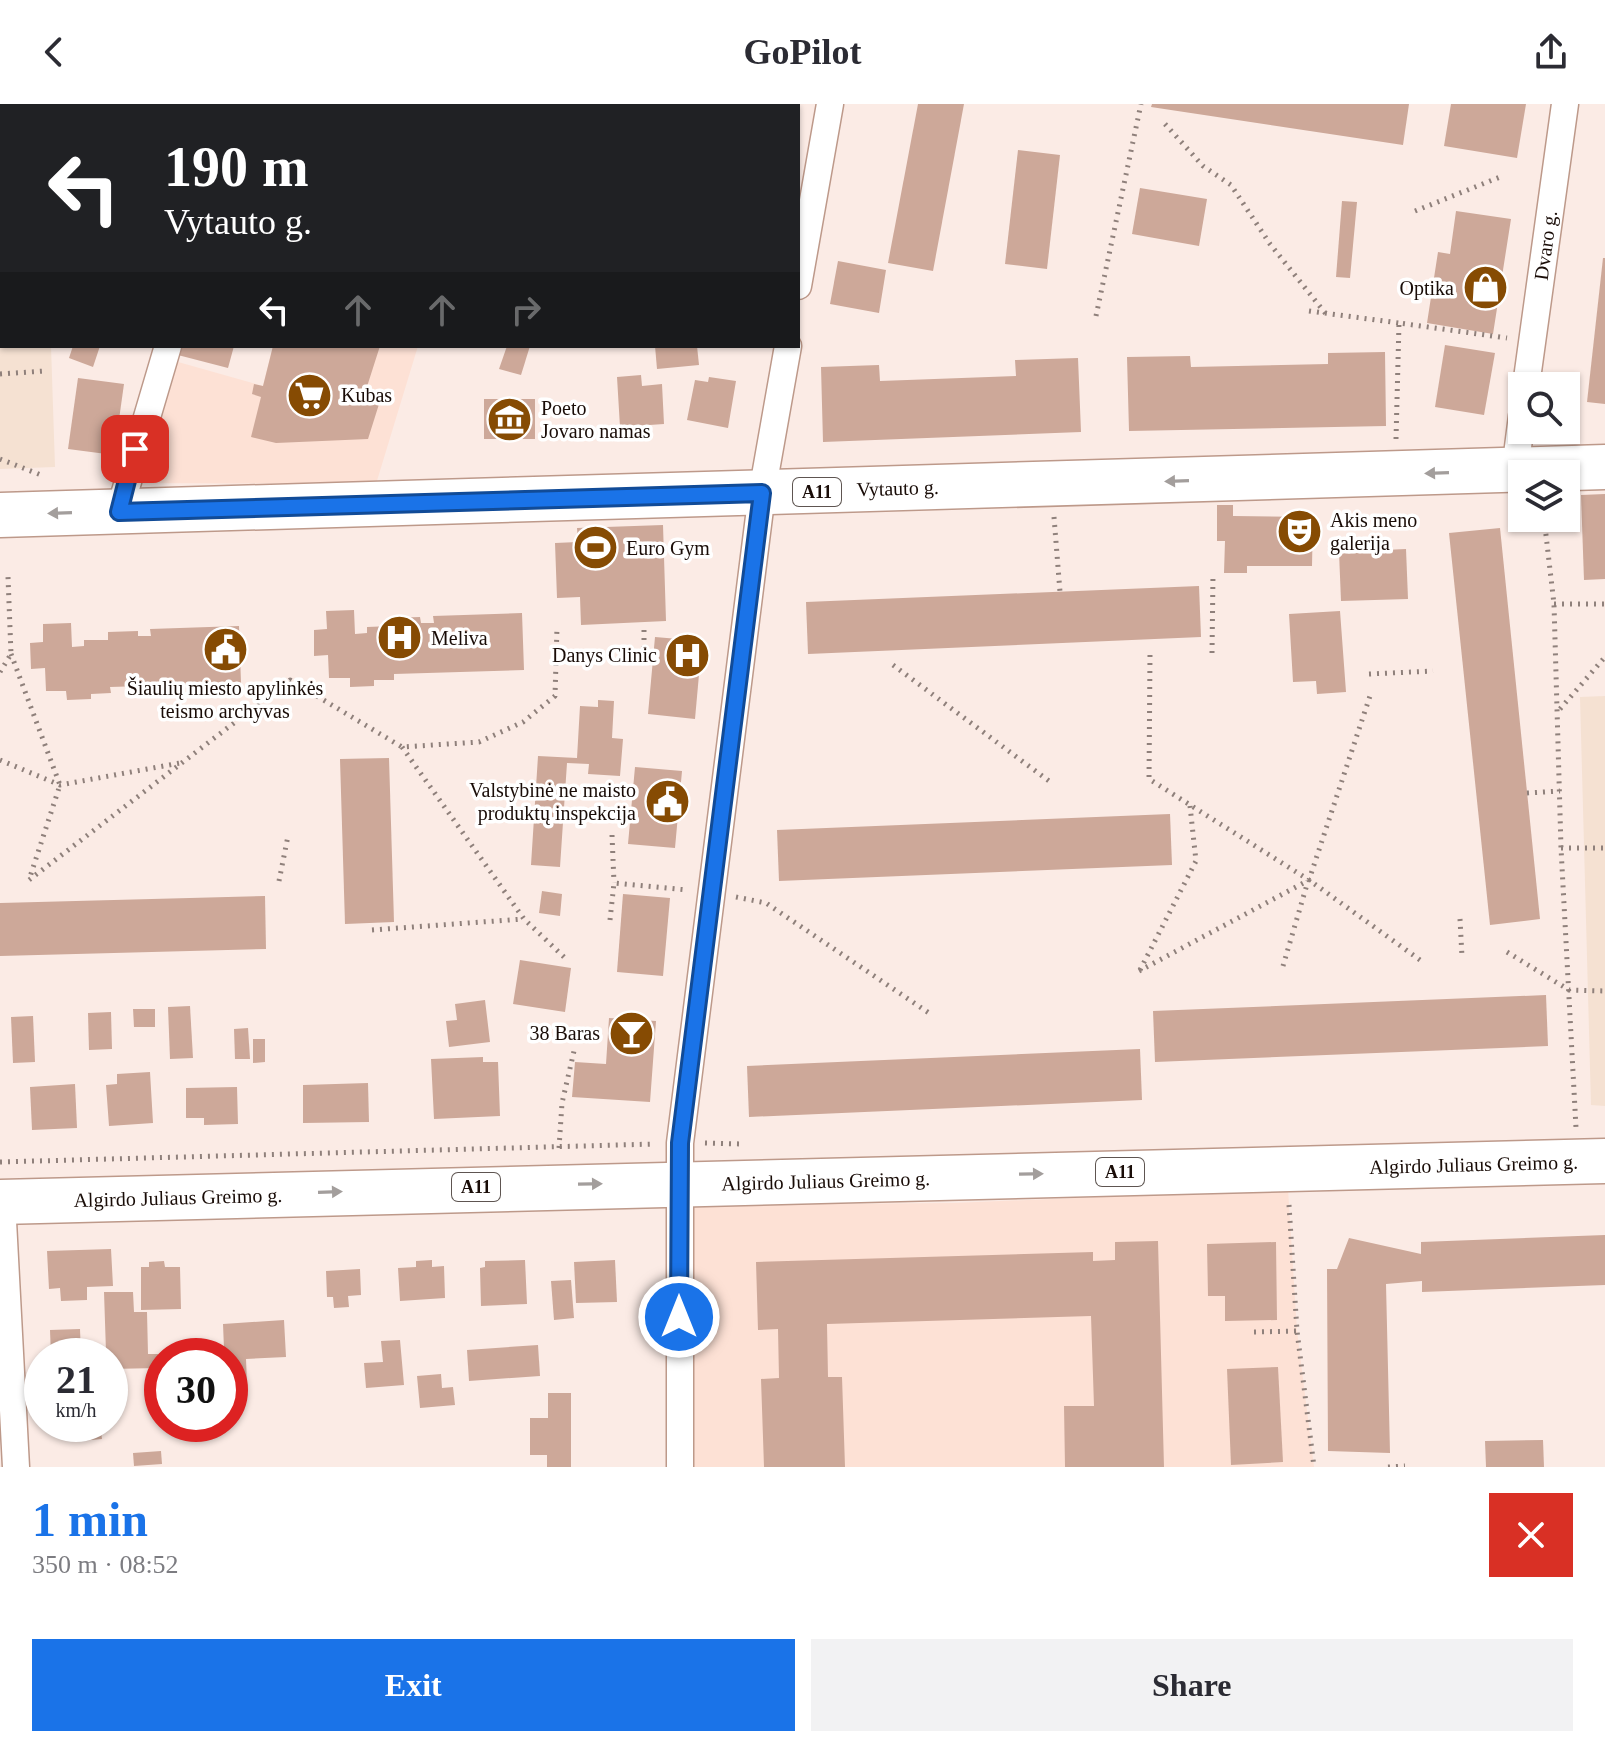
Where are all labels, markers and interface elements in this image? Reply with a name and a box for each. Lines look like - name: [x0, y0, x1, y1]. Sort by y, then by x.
- icon: back: [32, 30, 76, 74]
- icon: share: [1529, 30, 1573, 74]
- text: GoPilot: [744, 32, 861, 72]
- icon: left: [32, 136, 136, 240]
- text: 190 m: [164, 136, 309, 198]
- text: Vytauto g.: [164, 202, 312, 242]
- street label: Dvaro g.: [1530, 209, 1561, 282]
- shop icon: Optika: [1461, 264, 1509, 312]
- place label: Optika: [1400, 277, 1454, 300]
- icon: left: [252, 288, 296, 332]
- icon: ahead: [336, 288, 380, 332]
- icon: ahead: [420, 288, 464, 332]
- icon: right: [504, 288, 548, 332]
- supermarket icon: Kubas: [286, 371, 334, 419]
- map controls: [1508, 372, 1580, 532]
- button: search: [1508, 372, 1580, 444]
- place label: Kubas: [341, 384, 392, 406]
- museum icon: Poeto Jovaro namas: [486, 395, 534, 443]
- place label: Poeto Jovaro namas: [541, 397, 651, 442]
- pin: [101, 415, 169, 483]
- icon: arrive: [113, 427, 157, 471]
- button: layers: [1508, 460, 1580, 532]
- one-way arrow: [1424, 466, 1449, 479]
- one-way arrow: [1164, 474, 1189, 487]
- street label: Vytauto g.: [856, 476, 939, 501]
- road number: A11: [793, 478, 841, 506]
- one-way arrow: [47, 507, 72, 520]
- theatre icon: Akis meno galerija: [1275, 508, 1323, 556]
- place label: Akis meno galerija: [1330, 509, 1417, 555]
- sports icon: Euro Gym: [571, 524, 619, 572]
- place label: Euro Gym: [626, 537, 710, 560]
- hospital icon: Meliva: [376, 614, 424, 662]
- public building icon: Šiaulių miesto apylinkės teismo archyvas: [201, 625, 249, 673]
- place label: Meliva: [431, 627, 488, 649]
- hospital icon: Danys Clinic: [664, 631, 712, 679]
- place label: Danys Clinic: [552, 644, 657, 667]
- place label: Šiaulių miesto apylinkės teismo archyvas: [127, 676, 324, 723]
- public building icon: Valstybinė ne maisto produktų inspekcija: [643, 778, 691, 826]
- place label: Valstybinė ne maisto produktų inspekcija: [469, 779, 636, 825]
- bar icon: 38 Baras: [607, 1009, 655, 1057]
- place label: 38 Baras: [529, 1022, 600, 1044]
- street label: Algirdo Juliaus Greimo g.: [1369, 1151, 1578, 1179]
- road number: A11: [1096, 1158, 1144, 1186]
- street label: Algirdo Juliaus Greimo g.: [721, 1167, 930, 1195]
- one-way arrow: [1019, 1168, 1044, 1180]
- road number: A11: [452, 1173, 500, 1201]
- one-way arrow: [578, 1178, 603, 1191]
- street label: Algirdo Juliaus Greimo g.: [73, 1184, 283, 1212]
- one-way arrow: [318, 1186, 343, 1198]
- position arrow: [637, 1275, 721, 1359]
- speed limit sign: 30: [144, 1338, 248, 1442]
- text: 21: [56, 1357, 96, 1402]
- text: km/h: [55, 1399, 97, 1421]
- text: 1 min: [32, 1493, 148, 1546]
- button: close: [1489, 1493, 1573, 1577]
- text: 350 m · 08:52: [32, 1550, 179, 1579]
- button: Exit: [32, 1639, 795, 1731]
- button: Share: [811, 1639, 1573, 1731]

